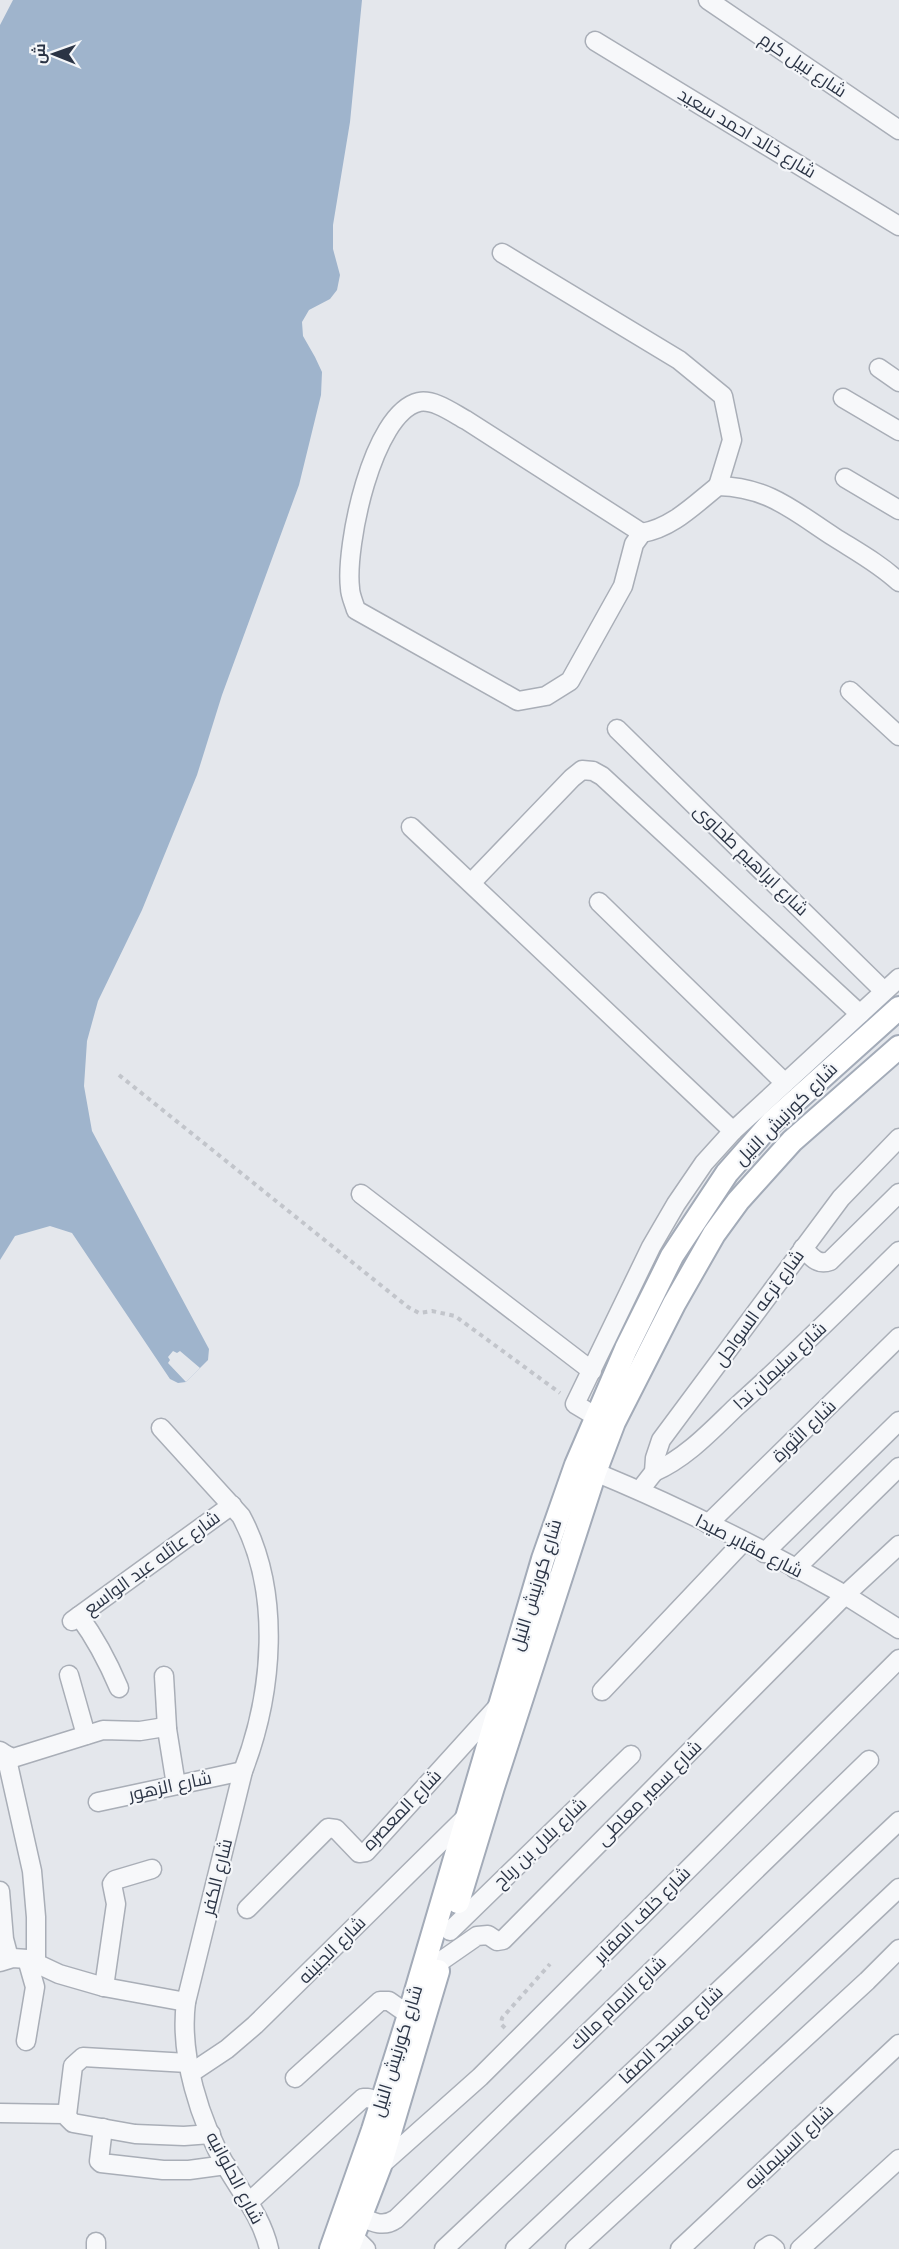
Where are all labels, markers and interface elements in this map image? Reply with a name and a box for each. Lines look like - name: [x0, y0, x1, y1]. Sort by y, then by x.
- north arrow: [24, 24, 84, 84]
- street label: شارع نبيل كرم: [755, 27, 851, 103]
- text: ش: [29, 43, 49, 64]
- street label: شارع خالد احمد سعيد: [674, 82, 820, 184]
- street label: شارع ابراهيم طحاوى: [688, 799, 814, 921]
- street label: شارع كورنيش النيل: [729, 1057, 843, 1171]
- street label: شارع ترعه السواحل: [708, 1245, 810, 1371]
- street label: شارع سليمان ندا: [728, 1317, 832, 1415]
- street label: شارع الثورة: [767, 1394, 841, 1468]
- street label: شارع عائله عبد الواسع: [79, 1505, 225, 1621]
- street label: شارع مقابر صيدا: [691, 1509, 807, 1583]
- street label: شارع كورنيش النيل: [505, 1516, 567, 1654]
- street label: شارع سمير معاطى: [591, 1735, 707, 1851]
- street label: شارع المعصره: [357, 1764, 447, 1856]
- street label: شارع الزهور: [125, 1765, 214, 1807]
- street label: شارع بلال بن رباح: [488, 1792, 592, 1894]
- street label: شارع الكفر: [196, 1836, 238, 1919]
- street label: شارع خلف المقابر: [588, 1861, 696, 1969]
- street label: شارع الجنينه: [293, 1911, 371, 1989]
- street label: شارع الامام مالك: [564, 1951, 672, 2055]
- street label: شارع مسجد الصفا: [614, 1981, 728, 2089]
- street label: شارع كورنيش النيل: [366, 1982, 428, 2120]
- street label: شارع السليمانيه: [739, 2099, 839, 2195]
- street label: شارع الحلوانيه: [201, 2128, 269, 2228]

